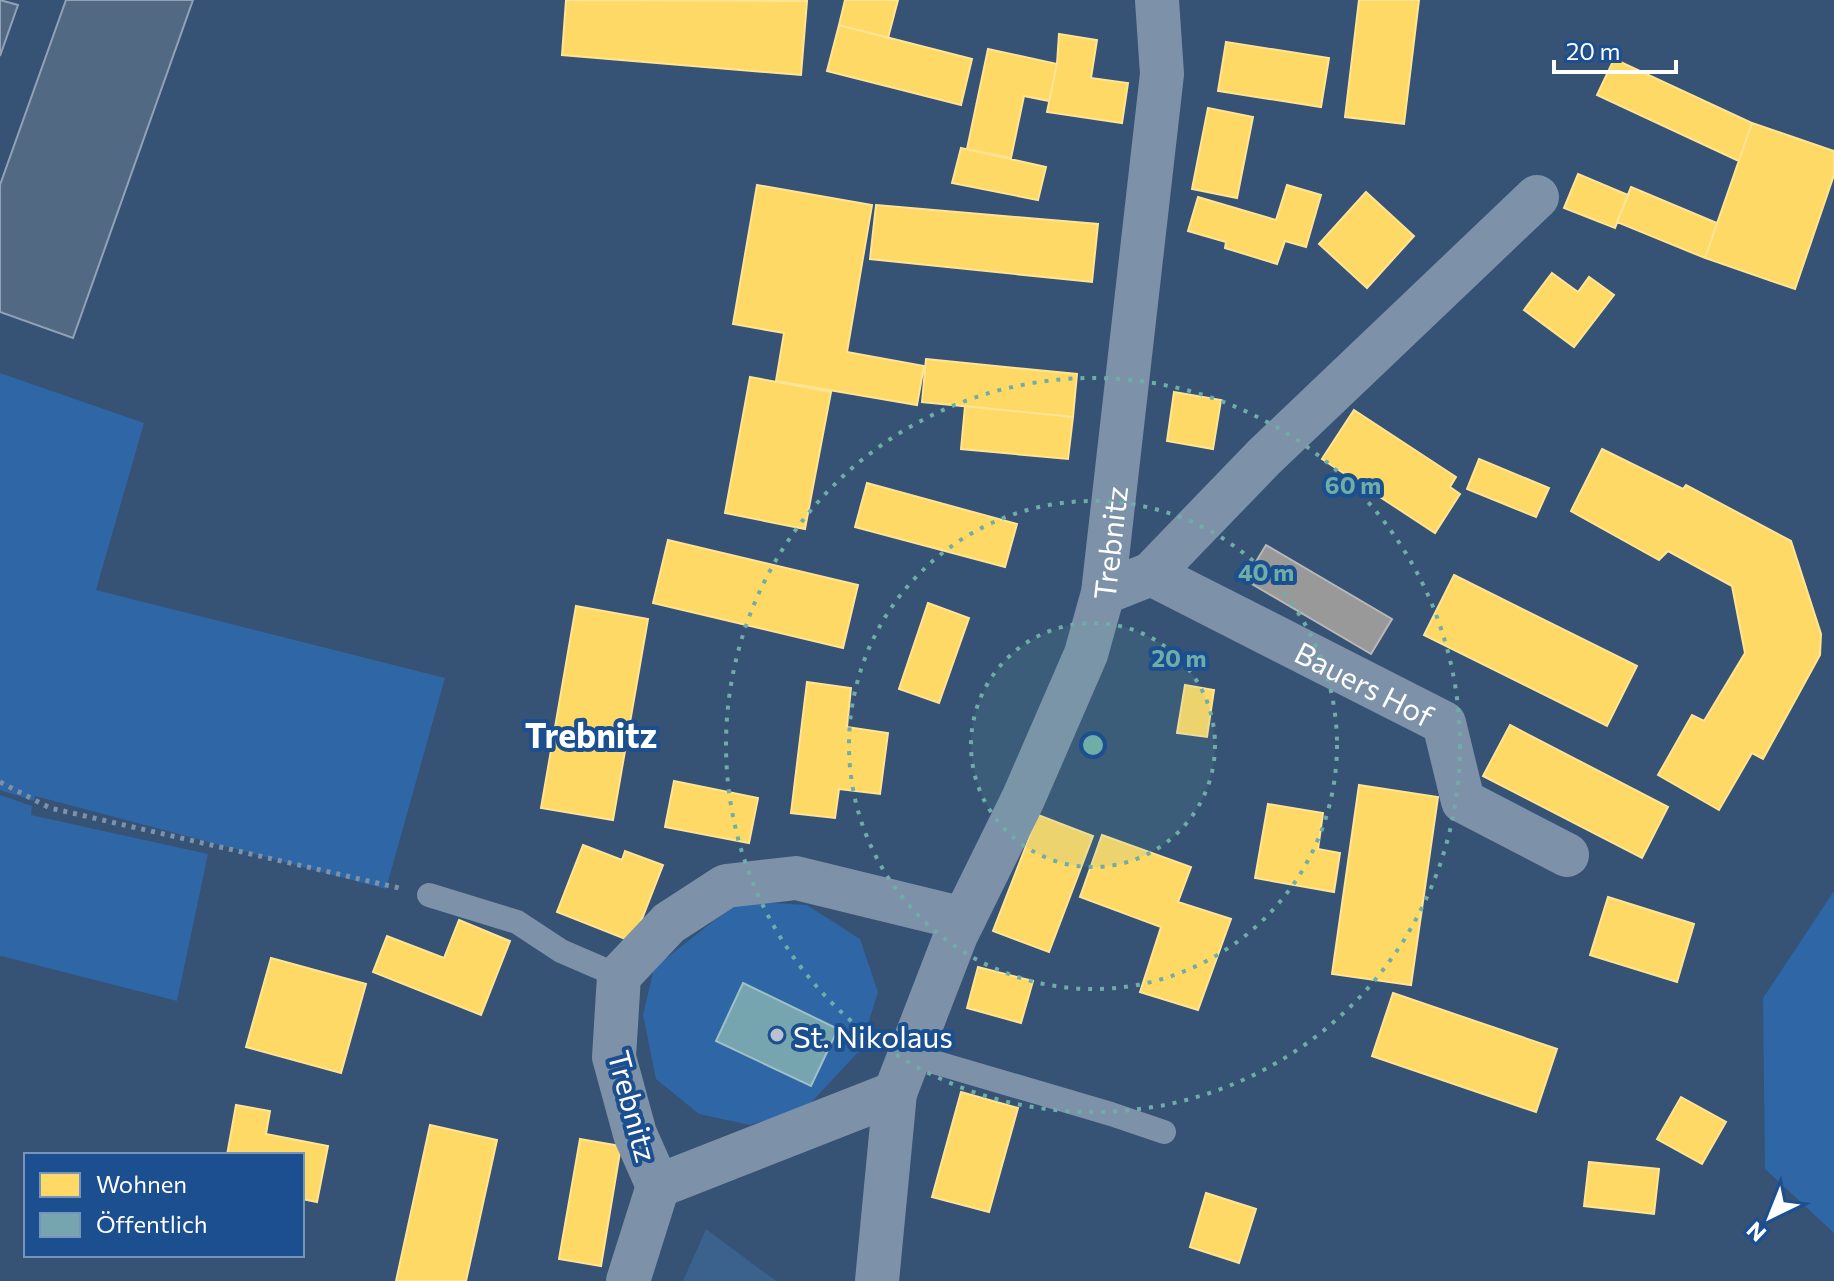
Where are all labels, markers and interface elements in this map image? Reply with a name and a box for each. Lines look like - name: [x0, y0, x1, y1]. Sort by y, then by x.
- scale bar: [1554, 24, 1676, 74]
- text: 20 m: [1566, 36, 1620, 65]
- text: 60 m: [1325, 470, 1381, 499]
- street label: Trebnitz: [1084, 484, 1134, 601]
- text: 40 m: [1238, 557, 1294, 586]
- street label: Bauers Hof: [1289, 632, 1441, 733]
- text: 20 m: [1152, 643, 1206, 672]
- district label: Trebnitz: [525, 713, 657, 755]
- centre of rings: [1079, 731, 1107, 759]
- place label: St. Nikolaus: [793, 1017, 953, 1054]
- marker: St. Nikolaus: [768, 1026, 786, 1044]
- street label: Trebnitz: [601, 1046, 667, 1166]
- legend: [24, 1153, 304, 1257]
- text: Wohnen: [96, 1169, 187, 1198]
- north arrow: [1730, 1177, 1810, 1257]
- text: Öffentlich: [96, 1209, 208, 1238]
- text: N: [1741, 1216, 1771, 1247]

